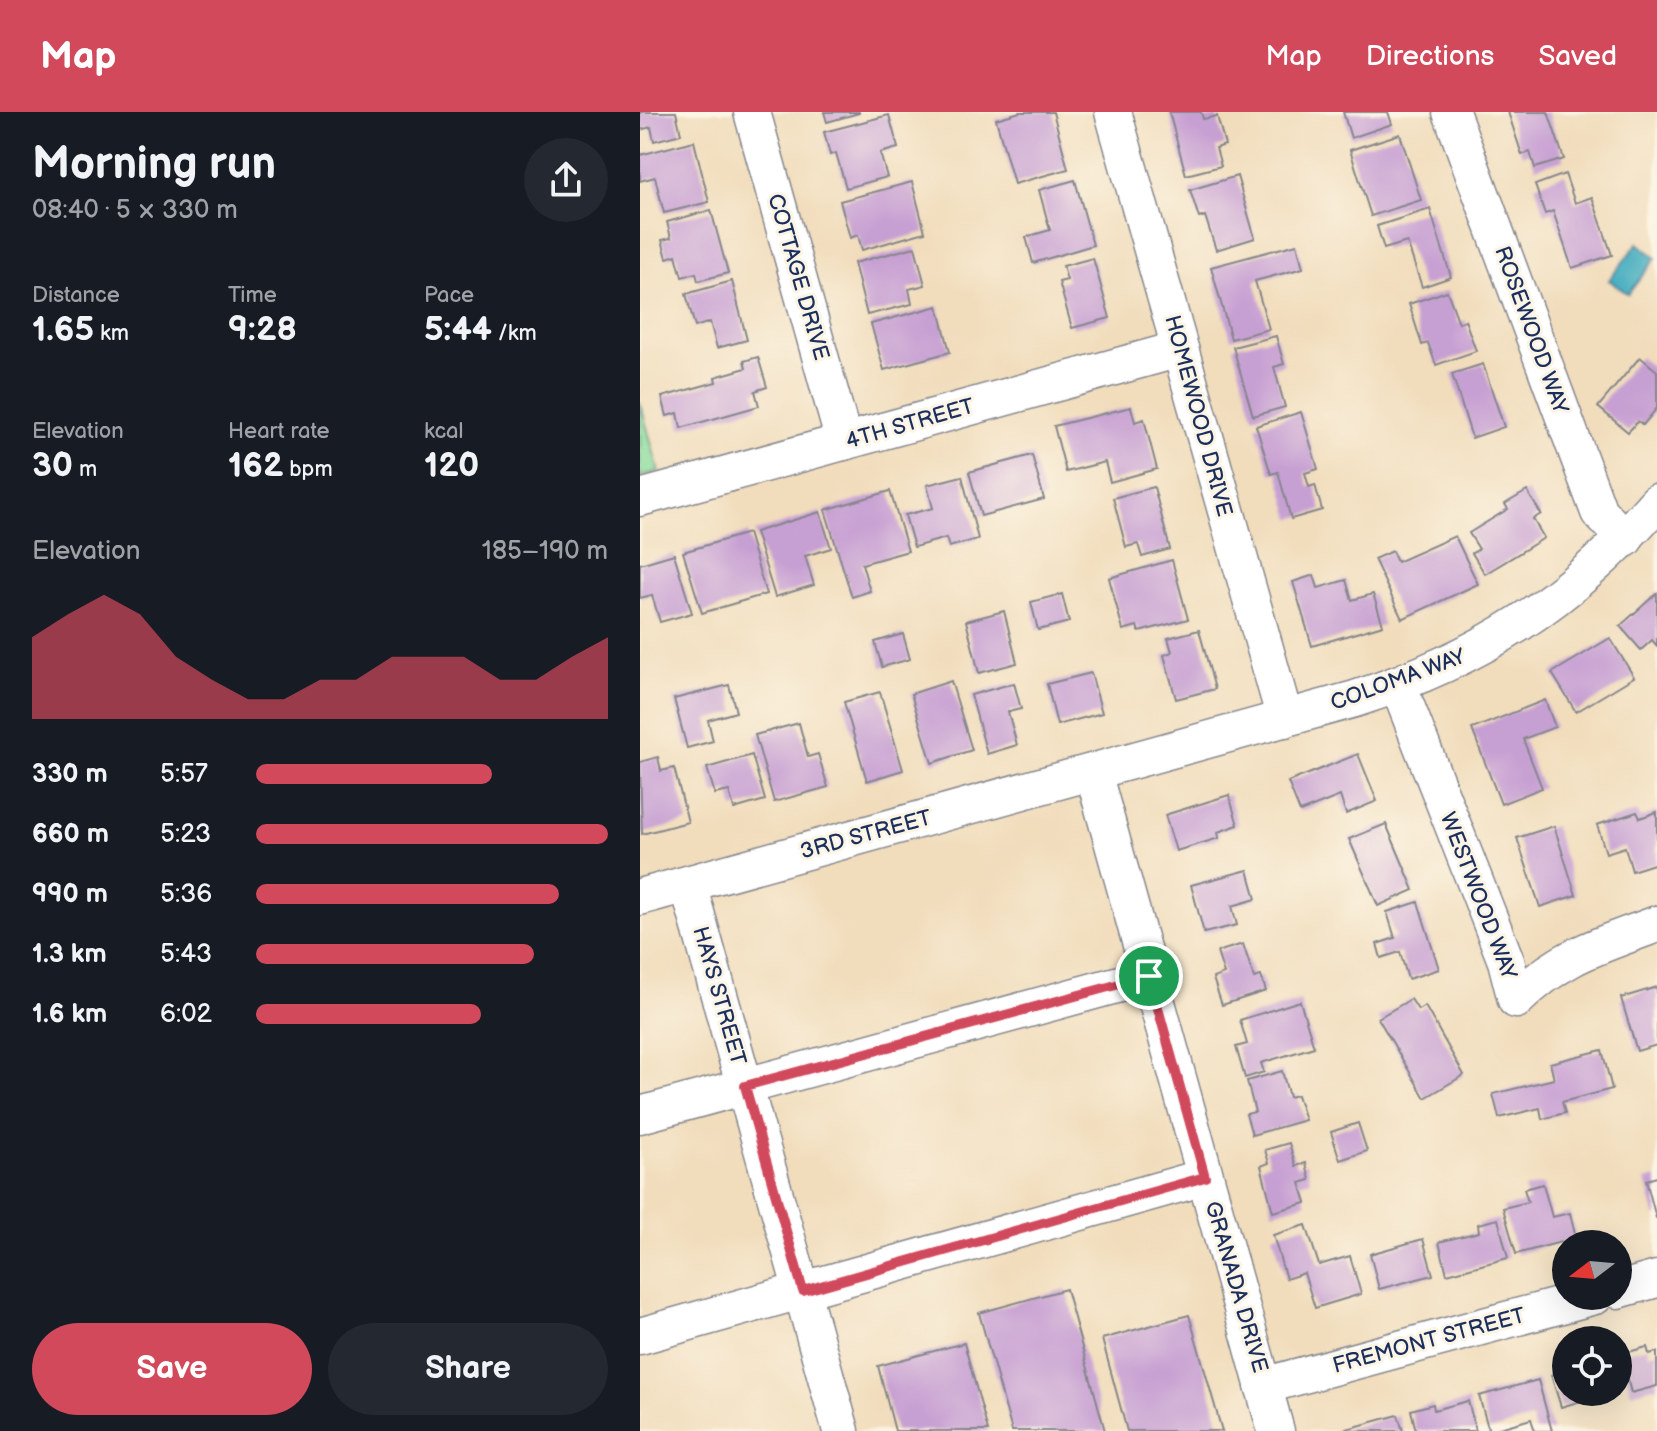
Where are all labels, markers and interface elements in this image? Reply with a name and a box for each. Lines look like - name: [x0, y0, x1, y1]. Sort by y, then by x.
- text: Map: [40, 34, 116, 79]
- text: Map: [1265, 40, 1322, 73]
- text: Directions: [1366, 40, 1494, 73]
- text: Saved: [1538, 40, 1617, 73]
- text: Morning run: [32, 138, 276, 191]
- button: share: [524, 138, 608, 222]
- street label: COTTAGE DRIVE: [761, 191, 835, 363]
- text: 08:40 · 5 × 330 m: [32, 195, 238, 226]
- street label: ROSEWOOD WAY: [1488, 243, 1574, 418]
- text: Distance: [32, 282, 120, 309]
- text: Time: [228, 282, 277, 309]
- text: Pace: [424, 282, 474, 309]
- text: 1.65: [32, 309, 94, 350]
- text: 9:28: [228, 309, 297, 350]
- text: 5:44: [424, 309, 492, 350]
- street label: HOMEWOOD DRIVE: [1158, 312, 1238, 520]
- text: km: [94, 320, 129, 347]
- text: /km: [492, 320, 537, 347]
- street label: 4TH STREET: [843, 393, 977, 455]
- text: Elevation: [32, 418, 124, 445]
- text: Heart rate: [228, 418, 330, 445]
- text: kcal: [424, 418, 463, 445]
- text: 30: [32, 445, 73, 486]
- text: 162: [228, 445, 283, 486]
- text: 120: [424, 445, 479, 486]
- text: m: [73, 456, 97, 483]
- text: bpm: [283, 456, 333, 483]
- text: Elevation: [32, 536, 140, 567]
- text: 185–190 m: [482, 536, 608, 567]
- street label: COLOMA WAY: [1327, 643, 1469, 717]
- text: 330 m: [32, 759, 108, 790]
- text: 5:57: [160, 759, 208, 790]
- street label: 3RD STREET: [797, 805, 935, 865]
- street label: WESTWOOD WAY: [1434, 809, 1522, 983]
- text: 660 m: [32, 819, 109, 850]
- text: 5:23: [160, 819, 211, 850]
- text: 990 m: [32, 879, 108, 910]
- text: 5:36: [160, 879, 212, 910]
- street label: HAYS STREET: [686, 924, 752, 1068]
- text: 1.3 km: [32, 939, 107, 970]
- text: 5:43: [160, 939, 212, 970]
- pin: [1115, 942, 1183, 1010]
- icon: arrive: [1127, 954, 1171, 998]
- text: 1.6 km: [32, 999, 107, 1030]
- text: 6:02: [160, 999, 212, 1030]
- street label: GRANADA DRIVE: [1199, 1198, 1273, 1376]
- north arrow: [1552, 1230, 1632, 1310]
- map controls: [1552, 1230, 1632, 1406]
- street label: FREMONT STREET: [1330, 1302, 1528, 1380]
- button: Save: [32, 1323, 312, 1415]
- button: Share: [328, 1323, 608, 1415]
- button: locate: [1552, 1326, 1632, 1406]

